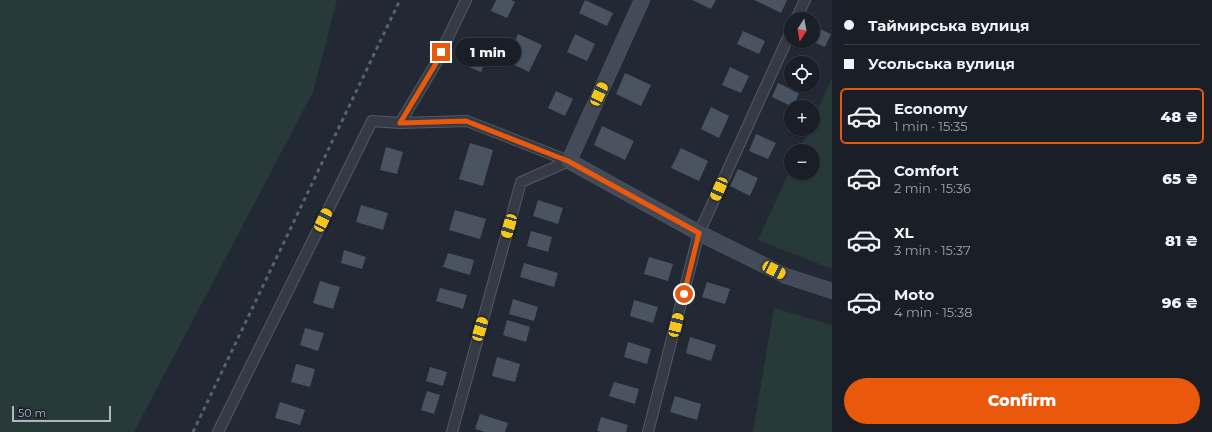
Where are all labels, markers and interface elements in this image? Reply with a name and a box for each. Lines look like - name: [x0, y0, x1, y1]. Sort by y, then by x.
- north arrow: [784, 12, 820, 48]
- map controls: [784, 12, 820, 180]
- text: Таймирська вулиця: [868, 16, 1029, 35]
- callout: 1 min: [455, 38, 521, 66]
- route end: [432, 43, 450, 61]
- text: 1 min: [470, 44, 506, 60]
- text: Усольська вулиця: [868, 54, 1015, 73]
- button: locate: [784, 56, 820, 92]
- car: [588, 81, 610, 107]
- icon: car: [846, 98, 882, 134]
- text: Economy: [894, 99, 967, 118]
- button: +: [784, 100, 820, 136]
- text: 48 ₴: [1161, 107, 1198, 126]
- text: 1 min · 15:35: [894, 118, 968, 134]
- button: −: [784, 144, 820, 180]
- icon: car: [846, 160, 882, 196]
- text: Comfort: [894, 161, 959, 180]
- text: 65 ₴: [1162, 169, 1198, 188]
- car: [709, 176, 729, 202]
- text: 2 min · 15:36: [894, 180, 971, 196]
- car: [312, 207, 334, 233]
- car: [500, 213, 518, 239]
- icon: car: [846, 222, 882, 258]
- text: XL: [894, 223, 913, 242]
- text: 81 ₴: [1165, 231, 1198, 250]
- text: 3 min · 15:37: [894, 242, 971, 258]
- car: [761, 259, 787, 281]
- icon: car: [846, 284, 882, 320]
- route start: [675, 285, 693, 303]
- text: Moto: [894, 285, 934, 304]
- text: 96 ₴: [1162, 293, 1198, 312]
- text: 4 min · 15:38: [894, 304, 973, 320]
- car: [667, 312, 685, 338]
- car: [471, 316, 489, 342]
- button: Confirm: [844, 378, 1200, 424]
- scale bar: [12, 404, 111, 423]
- text: 50 m: [18, 406, 46, 420]

